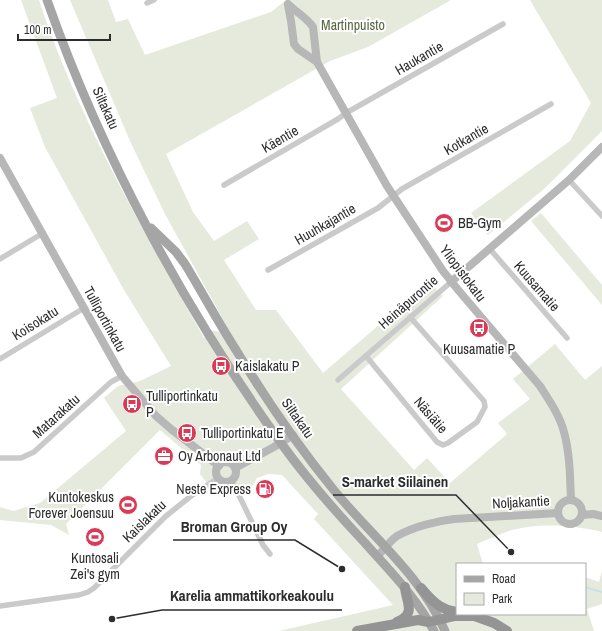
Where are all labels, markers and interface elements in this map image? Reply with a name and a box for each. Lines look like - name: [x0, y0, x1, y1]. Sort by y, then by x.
- scale bar: [18, 16, 110, 42]
- park label: Martinpuisto: [321, 16, 385, 34]
- text: 100 m: [24, 22, 51, 38]
- street label: Haukantie: [392, 37, 446, 79]
- street label: Siltakatu: [89, 84, 123, 132]
- street label: Kotkantie: [440, 119, 492, 159]
- street label: Käentie: [258, 121, 302, 157]
- street label: Huuhkajantie: [291, 199, 359, 249]
- sports icon: BB-Gym: [433, 212, 455, 234]
- place label: BB-Gym: [458, 214, 501, 232]
- street label: Yliopistokatu: [436, 241, 490, 305]
- street label: Kuusamatie: [510, 257, 564, 315]
- street label: Heinäpurontie: [375, 271, 441, 333]
- street label: Tulliportinkatu: [80, 283, 130, 355]
- street label: Koisokatu: [9, 302, 61, 344]
- bus stop icon: Kuusamatie P: [468, 317, 490, 339]
- place label: Kuusamatie P: [443, 340, 515, 358]
- bus stop icon: Kaislakatu P: [210, 355, 232, 377]
- place label: Kaislakatu P: [235, 357, 300, 375]
- place label: Tulliportinkatu P: [146, 387, 218, 421]
- street label: Matarakatu: [29, 390, 83, 442]
- bus stop icon: Tulliportinkatu P: [121, 393, 143, 415]
- street label: Näsiätie: [410, 393, 452, 437]
- street label: Siltakatu: [278, 395, 318, 441]
- bus stop icon: Tulliportinkatu E: [176, 422, 198, 444]
- place label: Tulliportinkatu E: [201, 424, 284, 442]
- office icon: Oy Arbonaut Ltd: [153, 445, 175, 467]
- place label: Oy Arbonaut Ltd: [178, 447, 261, 465]
- callout: S-market Siilainen: [333, 468, 456, 495]
- text: S-market Siilainen: [342, 471, 448, 492]
- fuel station icon: Neste Express: [254, 478, 276, 500]
- place label: Neste Express: [176, 480, 251, 498]
- place label: Kuntokeskus Forever Joensuu: [28, 488, 114, 522]
- street label: Noljakantie: [492, 492, 550, 512]
- sports icon: Kuntokeskus Forever Joensuu: [117, 494, 139, 516]
- street label: Kaislakatu: [118, 496, 170, 546]
- callout: Broman Group Oy: [173, 513, 295, 540]
- text: Broman Group Oy: [181, 516, 287, 537]
- sports icon: Kuntosali Zei's gym: [84, 526, 106, 548]
- place label: Kuntosali Zei's gym: [70, 549, 120, 583]
- legend: [456, 563, 586, 615]
- text: Road: [492, 571, 516, 587]
- callout: Karelia ammattikorkeakoulu: [162, 583, 342, 610]
- text: Karelia ammattikorkeakoulu: [170, 585, 334, 606]
- text: Park: [492, 591, 512, 607]

